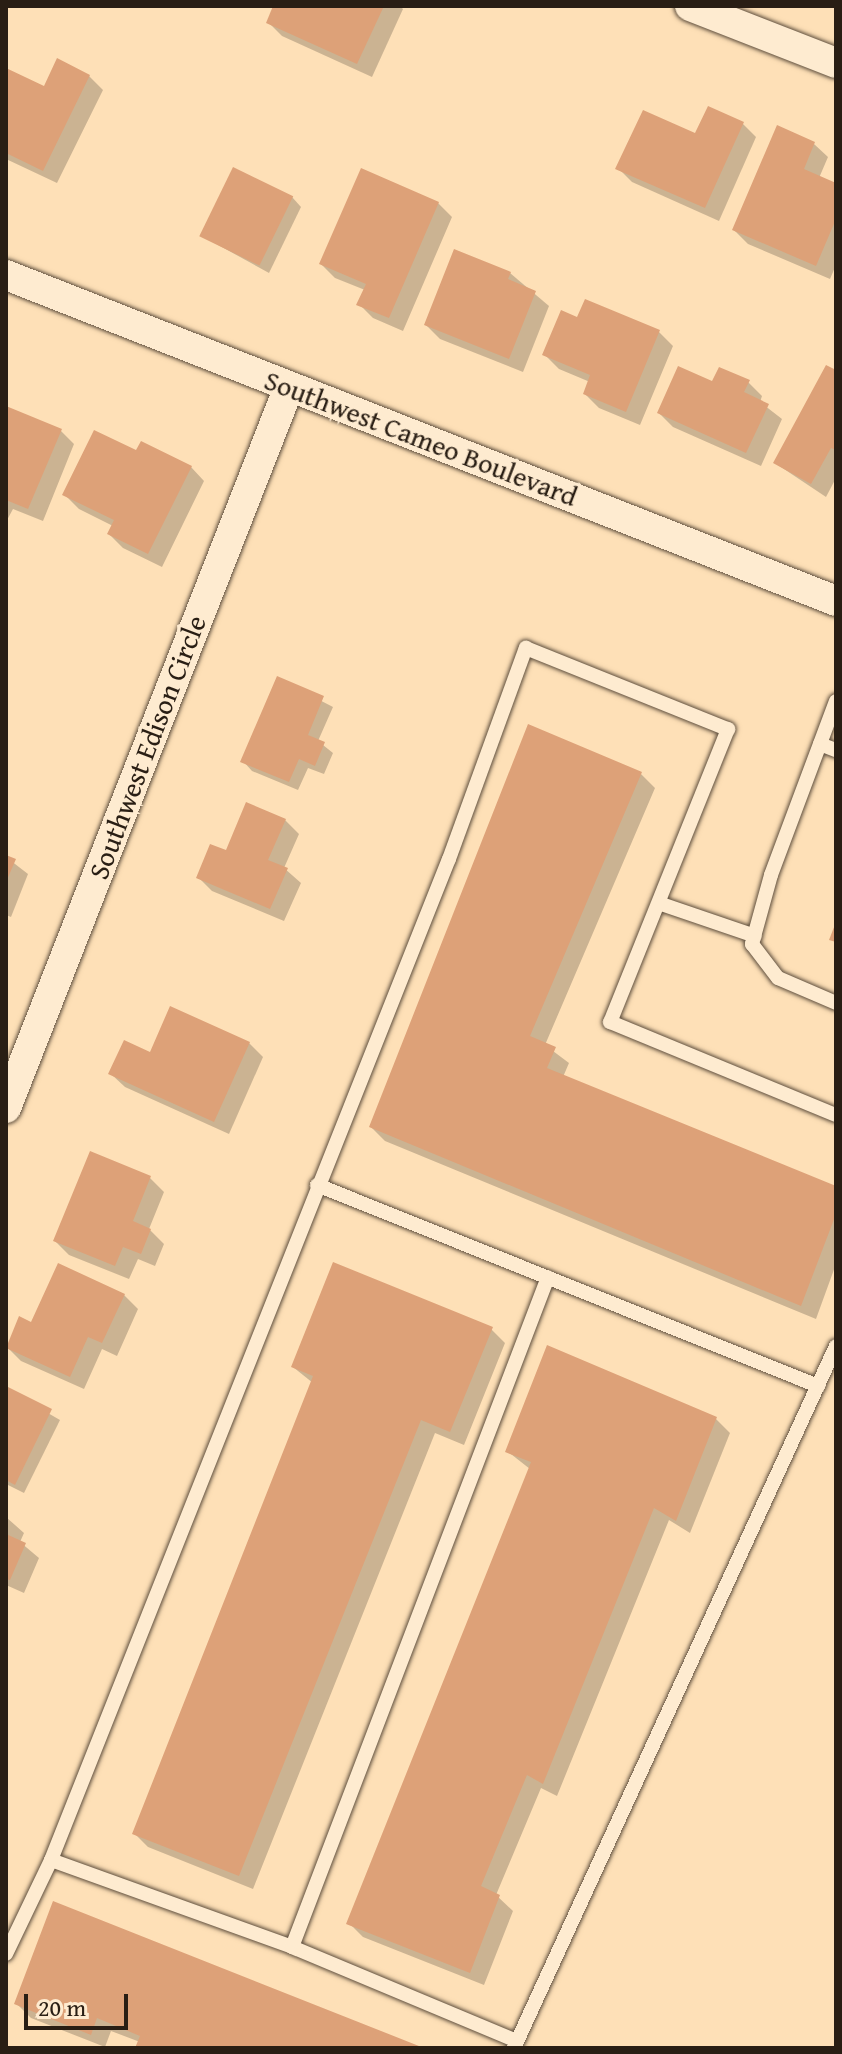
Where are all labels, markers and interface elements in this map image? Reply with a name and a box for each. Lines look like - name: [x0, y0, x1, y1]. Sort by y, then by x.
- street label: Southwest Cameo Boulevard: [260, 363, 582, 513]
- street label: Southwest Edison Circle: [81, 610, 213, 884]
- scale bar: [28, 1978, 132, 2028]
- text: 20 m: [38, 1990, 86, 2025]

